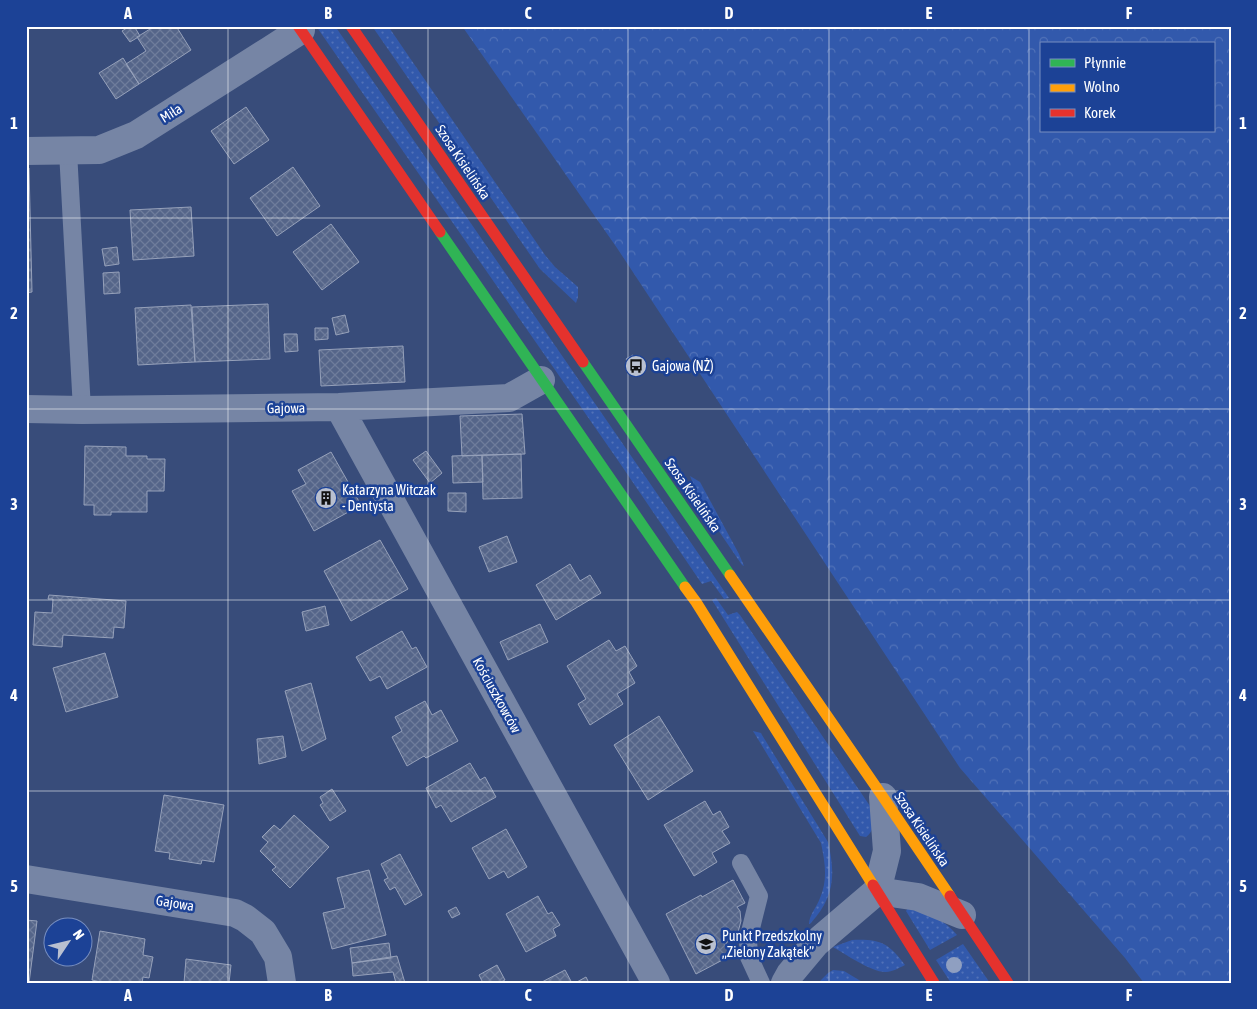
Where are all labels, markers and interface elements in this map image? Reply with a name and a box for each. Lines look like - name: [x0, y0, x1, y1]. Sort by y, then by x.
- text: A: [123, 4, 132, 22]
- text: B: [324, 4, 332, 22]
- text: C: [524, 4, 532, 22]
- text: D: [725, 4, 734, 22]
- text: E: [926, 4, 933, 22]
- text: F: [1126, 4, 1133, 22]
- legend: [1040, 42, 1214, 132]
- text: Płynnie: [1084, 54, 1126, 71]
- text: Wolno: [1084, 78, 1120, 95]
- street label: Miła: [157, 100, 185, 126]
- text: Korek: [1084, 104, 1116, 121]
- text: 1: [10, 114, 18, 132]
- text: 1: [1239, 114, 1247, 132]
- street label: Szosa Kisielińska: [432, 122, 494, 202]
- text: 2: [10, 304, 18, 322]
- text: 2: [1239, 304, 1247, 322]
- bus stop icon: Gajowa (NŻ): [624, 354, 648, 378]
- place label: Gajowa (NŻ): [652, 358, 714, 374]
- street label: Gajowa: [267, 400, 305, 416]
- street label: Szosa Kisielińska: [662, 455, 724, 535]
- place label: Katarzyna Witczak - Dentysta: [342, 482, 436, 514]
- building icon: Katarzyna Witczak - Dentysta: [314, 486, 338, 510]
- text: 3: [10, 495, 18, 513]
- text: 3: [1239, 495, 1247, 513]
- street label: Kościuszkowców: [470, 654, 525, 736]
- text: 4: [9, 686, 18, 704]
- text: 4: [1238, 686, 1247, 704]
- street label: Szosa Kisielińska: [891, 789, 953, 869]
- text: 5: [10, 877, 18, 895]
- text: 5: [1239, 877, 1247, 895]
- street label: Gajowa: [155, 892, 195, 914]
- north arrow: [42, 916, 92, 966]
- text: N: [70, 927, 88, 943]
- place label: Punkt Przedszkolny „Zielony Zakątek”: [722, 928, 822, 960]
- school or university icon: Punkt Przedszkolny „Zielony Zakątek”: [694, 932, 718, 956]
- text: A: [123, 986, 132, 1004]
- text: B: [324, 986, 332, 1004]
- text: C: [524, 986, 532, 1004]
- text: D: [725, 986, 734, 1004]
- text: E: [926, 986, 933, 1004]
- text: F: [1126, 986, 1133, 1004]

